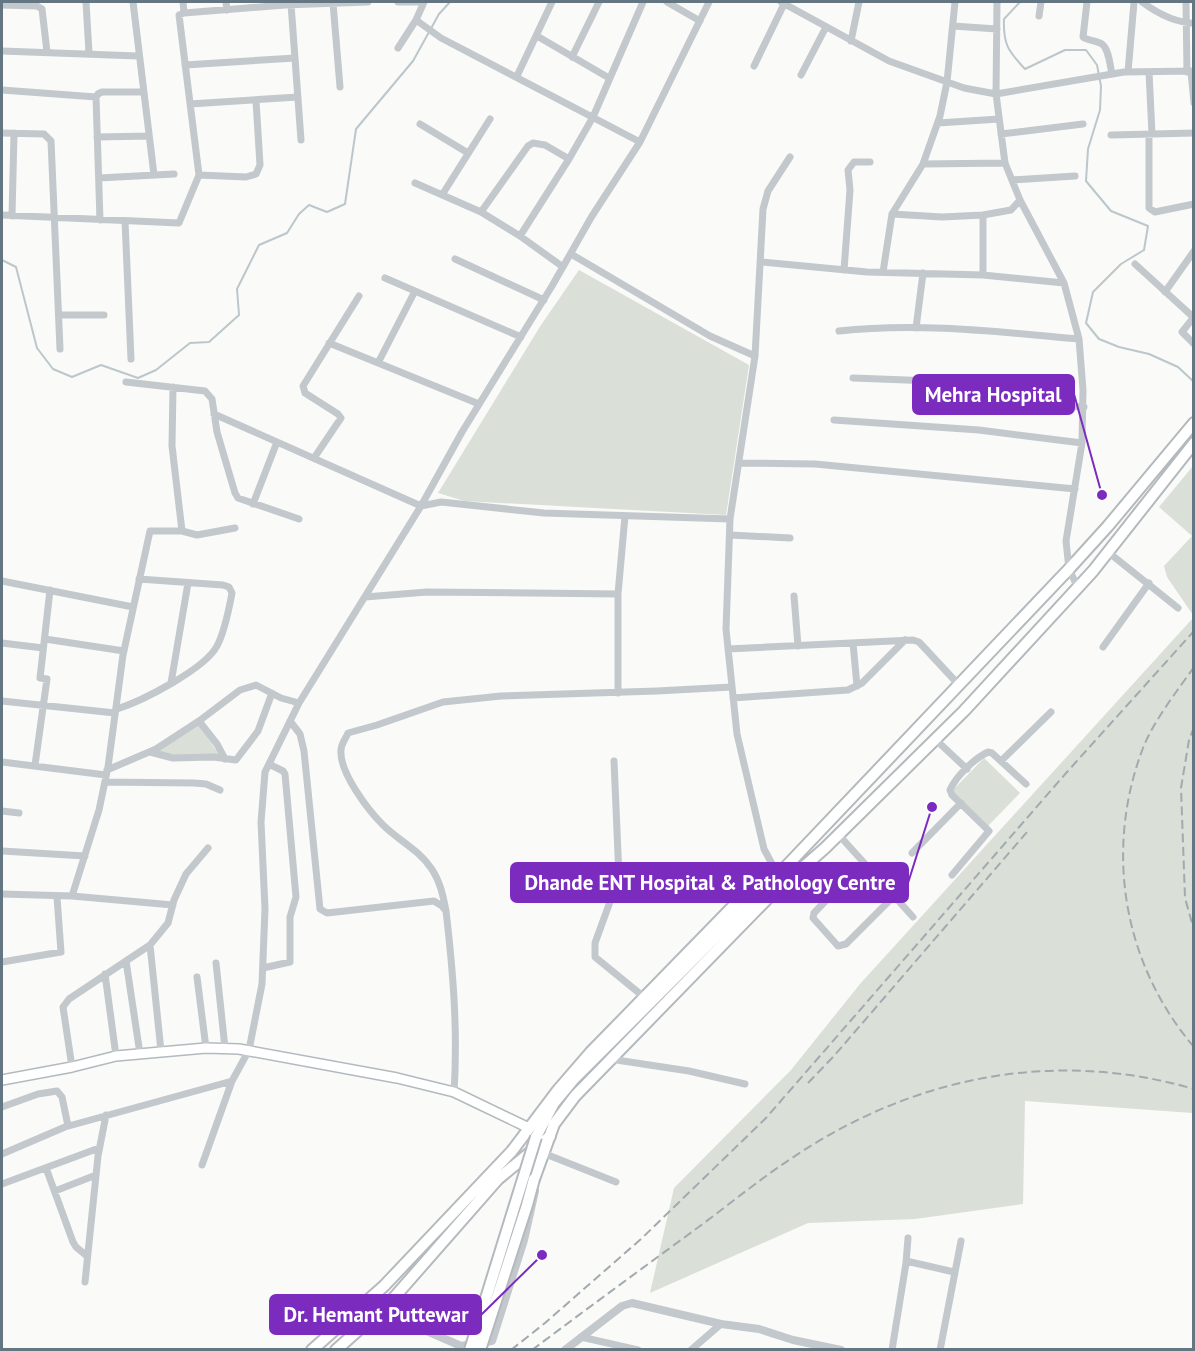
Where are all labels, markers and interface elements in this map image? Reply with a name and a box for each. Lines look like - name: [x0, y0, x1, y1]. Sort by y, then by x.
- callout: Mehra Hospital: [913, 375, 1074, 414]
- text: Mehra Hospital: [925, 381, 1062, 408]
- callout: Dhande ENT Hospital & Pathology Centre: [511, 863, 908, 902]
- text: Dhande ENT Hospital & Pathology Centre: [524, 869, 896, 896]
- callout: Dr. Hemant Puttewar: [270, 1295, 481, 1334]
- text: Dr. Hemant Puttewar: [283, 1301, 469, 1328]

